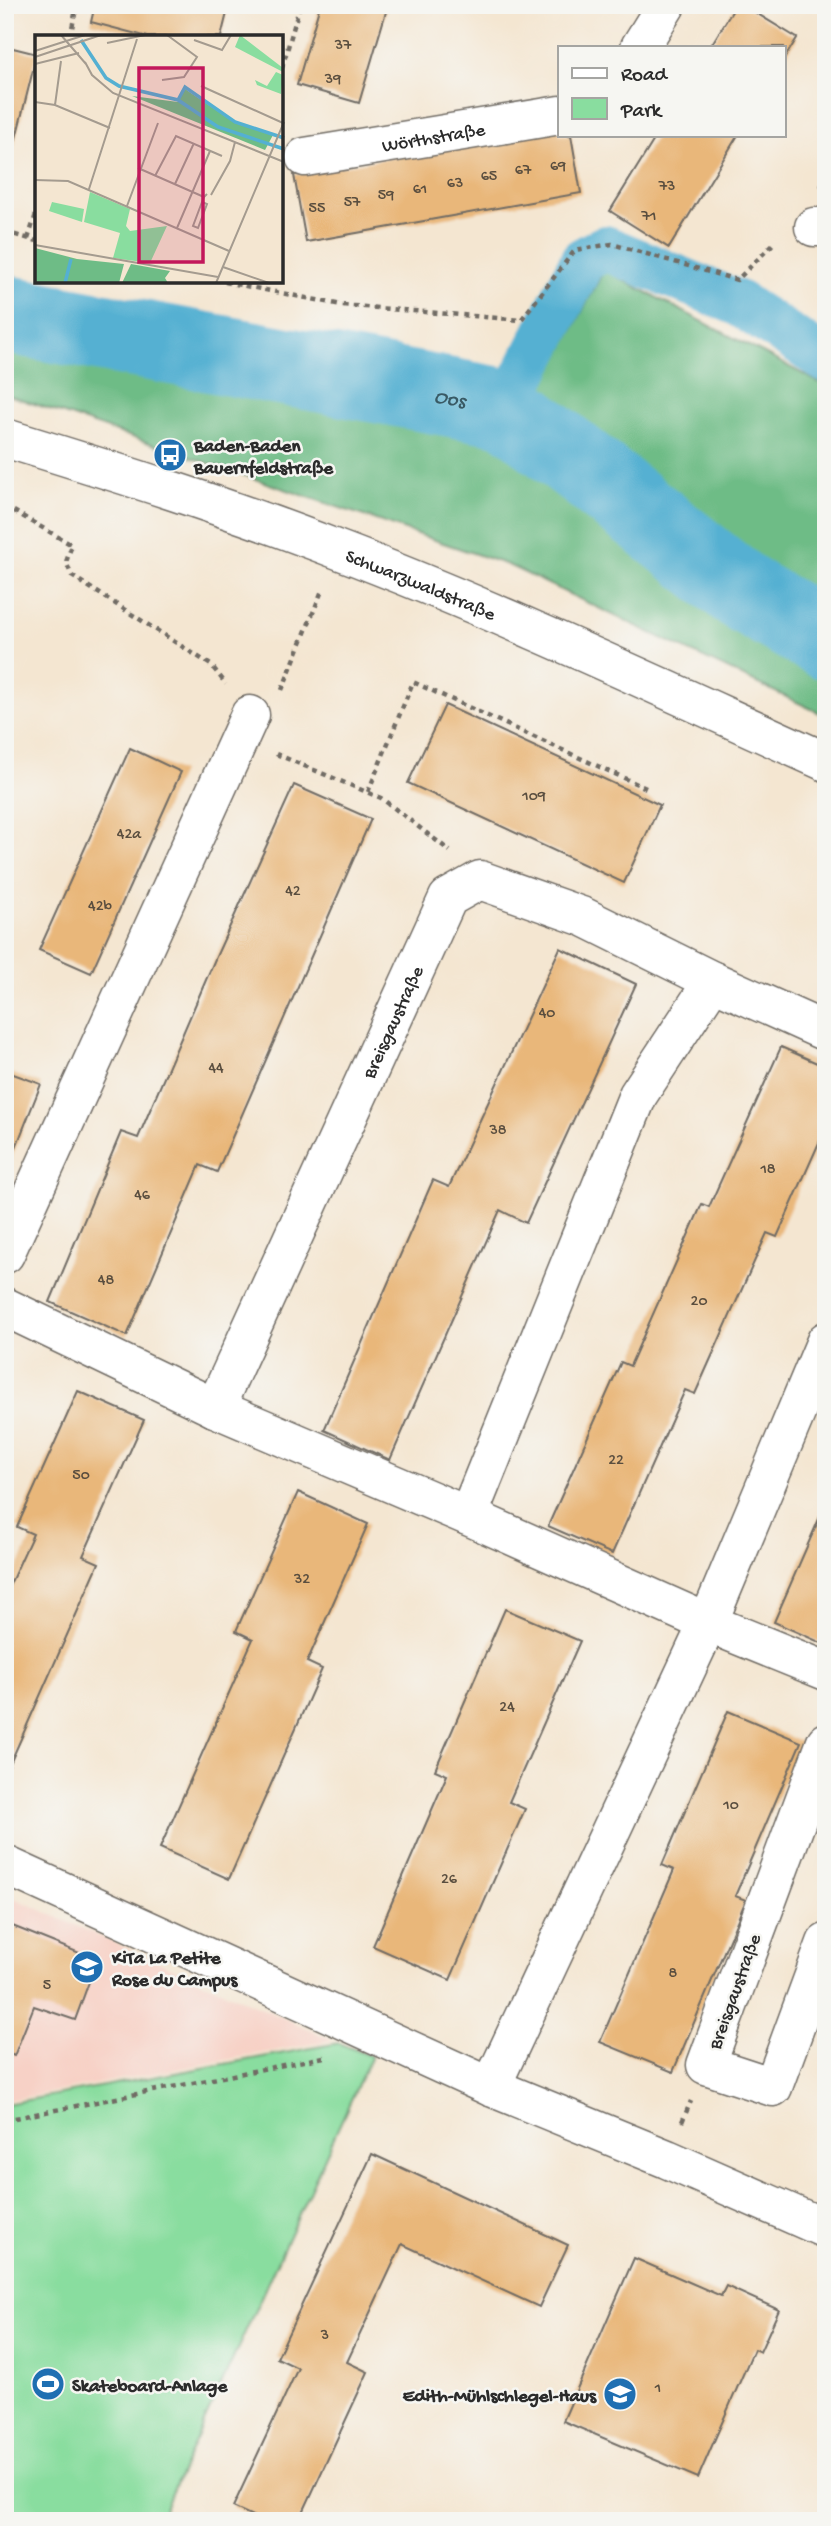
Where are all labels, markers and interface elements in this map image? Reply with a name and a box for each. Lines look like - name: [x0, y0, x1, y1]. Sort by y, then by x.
- inset map: [35, 35, 284, 284]
- house number: 37: [334, 37, 352, 56]
- legend: [558, 46, 786, 136]
- text: Road: [621, 64, 669, 89]
- house number: 39: [324, 71, 341, 90]
- text: Park: [620, 100, 664, 125]
- street label: Wörthstraße: [381, 119, 487, 159]
- house number: 69: [550, 158, 566, 177]
- house number: 67: [515, 162, 532, 181]
- house number: 65: [481, 168, 497, 187]
- house number: 63: [447, 175, 463, 194]
- house number: 73: [658, 178, 675, 197]
- house number: 61: [413, 181, 427, 200]
- house number: 59: [378, 187, 394, 206]
- house number: 57: [344, 194, 361, 213]
- house number: 55: [309, 200, 325, 219]
- house number: 71: [641, 208, 656, 227]
- water label: Oos: [432, 385, 470, 416]
- bus stop icon: Baden-Baden Bauernfeldstraße: [151, 436, 189, 474]
- place label: Baden-Baden Bauernfeldstraße: [193, 436, 334, 481]
- street label: Schwarzwaldstraße: [342, 546, 498, 627]
- house number: 109: [521, 788, 546, 807]
- house number: 42a: [117, 826, 142, 845]
- house number: 42: [285, 883, 301, 902]
- house number: 42b: [88, 898, 112, 917]
- street label: Breisgaustraße: [359, 963, 430, 1084]
- house number: 40: [539, 1005, 555, 1024]
- house number: 44: [208, 1060, 224, 1079]
- house number: 38: [488, 1122, 507, 1141]
- house number: 18: [759, 1161, 776, 1180]
- house number: 46: [134, 1187, 151, 1206]
- house number: 48: [98, 1272, 114, 1291]
- house number: 20: [691, 1293, 707, 1312]
- house number: 22: [608, 1452, 624, 1471]
- house number: 50: [72, 1467, 90, 1486]
- house number: 32: [293, 1571, 310, 1590]
- house number: 24: [499, 1699, 515, 1718]
- house number: 10: [722, 1797, 739, 1816]
- house number: 26: [441, 1871, 458, 1890]
- street label: Breisgaustraße: [704, 1931, 768, 2054]
- school or university icon: KiTa La Petite Rose du Campus: [68, 1948, 106, 1986]
- place label: KiTa La Petite Rose du Campus: [111, 1948, 238, 1993]
- house number: 8: [669, 1965, 678, 1984]
- house number: 5: [43, 1977, 51, 1996]
- house number: 3: [320, 2327, 329, 2346]
- sports icon: Skateboard-Anlage: [29, 2365, 67, 2403]
- school or university icon: Edith-Mühlschlegel-Haus: [601, 2375, 639, 2413]
- place label: Skateboard-Anlage: [72, 2376, 228, 2399]
- house number: 1: [654, 2380, 661, 2399]
- place label: Edith-Mühlschlegel-Haus: [403, 2386, 597, 2409]

